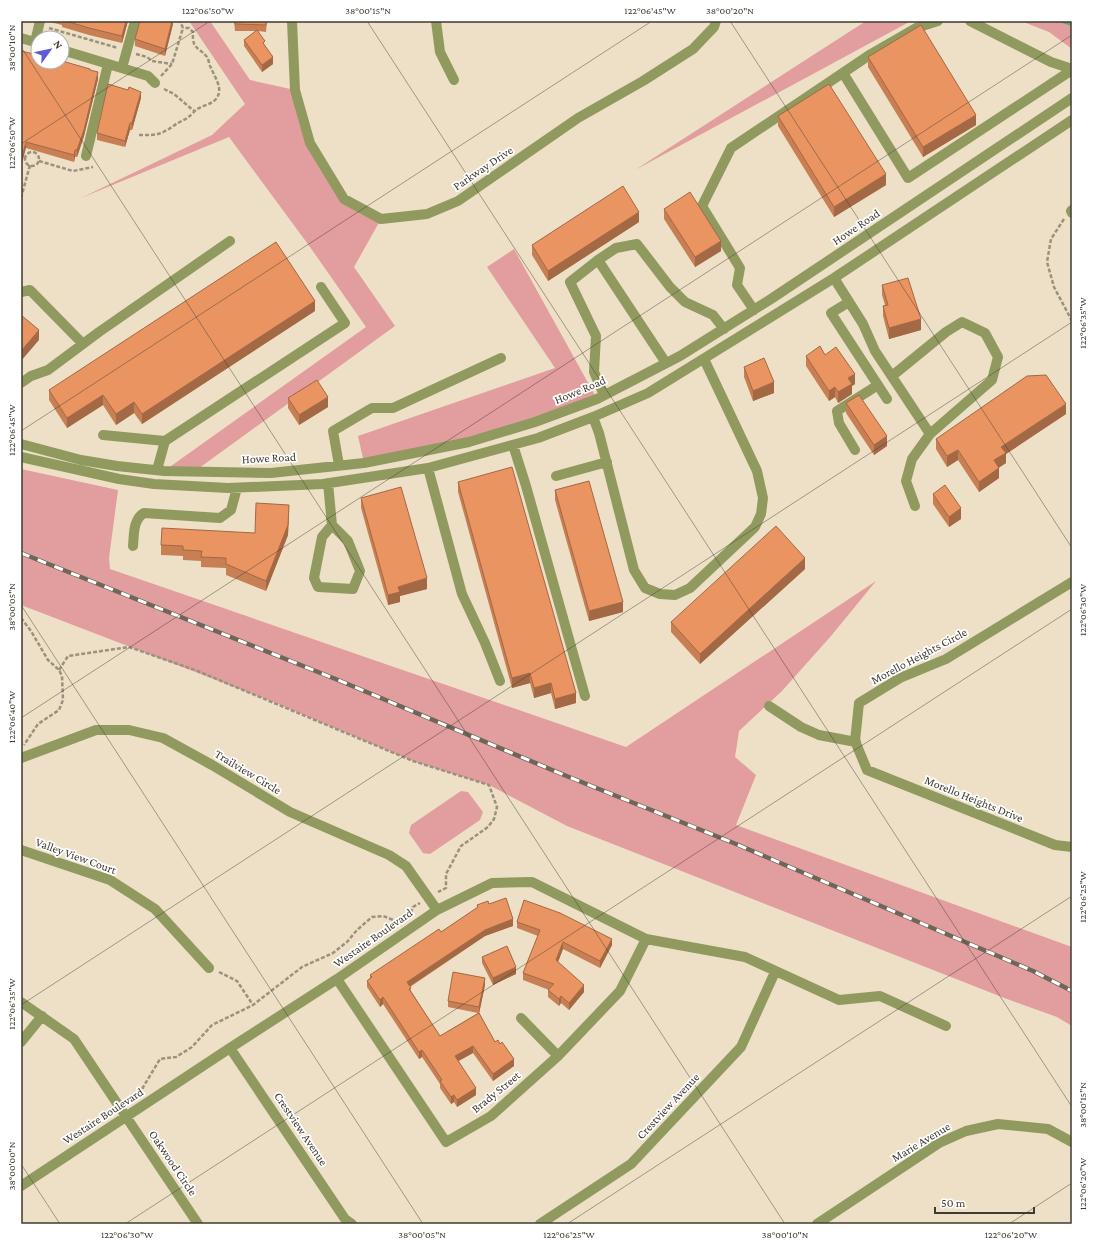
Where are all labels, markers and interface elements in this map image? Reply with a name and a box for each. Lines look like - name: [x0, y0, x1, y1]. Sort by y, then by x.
- text: 122°06'50"W: [182, 5, 235, 16]
- text: 38°00'15"N: [345, 5, 391, 16]
- text: 122°06'45"W: [624, 5, 676, 16]
- text: 38°00'20"N: [706, 5, 754, 16]
- text: 38°00'10"N: [6, 24, 17, 71]
- north arrow: [30, 30, 70, 70]
- text: N: [51, 38, 66, 51]
- text: 122°06'50"W: [6, 116, 17, 169]
- street label: Parkway Drive: [450, 143, 516, 193]
- street label: Howe Road: [830, 206, 883, 248]
- text: 122°06'35"W: [1077, 296, 1088, 349]
- street label: Howe Road: [552, 373, 608, 407]
- text: 122°06'45"W: [6, 404, 17, 456]
- street label: Howe Road: [241, 450, 297, 466]
- text: 38°00'05"N: [6, 583, 17, 631]
- text: 122°06'30"W: [1077, 583, 1088, 636]
- street label: Morello Heights Circle: [869, 625, 969, 687]
- text: 122°06'40"W: [6, 690, 17, 743]
- street label: Trailview Circle: [212, 747, 284, 797]
- street label: Morello Heights Drive: [923, 773, 1025, 825]
- street label: Valley View Court: [34, 835, 119, 877]
- text: 122°06'25"W: [1077, 870, 1088, 923]
- street label: Westaire Boulevard: [331, 905, 416, 970]
- text: 122°06'35"W: [6, 977, 17, 1030]
- street label: Brady Street: [469, 1068, 524, 1116]
- street label: Crestview Avenue: [634, 1070, 702, 1142]
- text: 38°00'15"N: [1077, 1082, 1088, 1128]
- street label: Westaire Boulevard: [60, 1084, 146, 1147]
- street label: Crestview Avenue: [271, 1090, 331, 1168]
- street label: Marie Avenue: [889, 1119, 953, 1165]
- street label: Oakwood Circle: [146, 1128, 200, 1198]
- text: 38°00'00"N: [6, 1141, 17, 1190]
- text: 122°06'20"W: [1077, 1157, 1088, 1210]
- scale bar: [935, 1189, 1034, 1215]
- text: 50 m: [941, 1196, 966, 1210]
- text: 122°06'30"W: [101, 1229, 154, 1240]
- text: 38°00'05"N: [398, 1229, 446, 1240]
- text: 122°06'25"W: [543, 1229, 596, 1240]
- text: 38°00'10"N: [762, 1229, 809, 1240]
- text: 122°06'20"W: [985, 1229, 1038, 1240]

